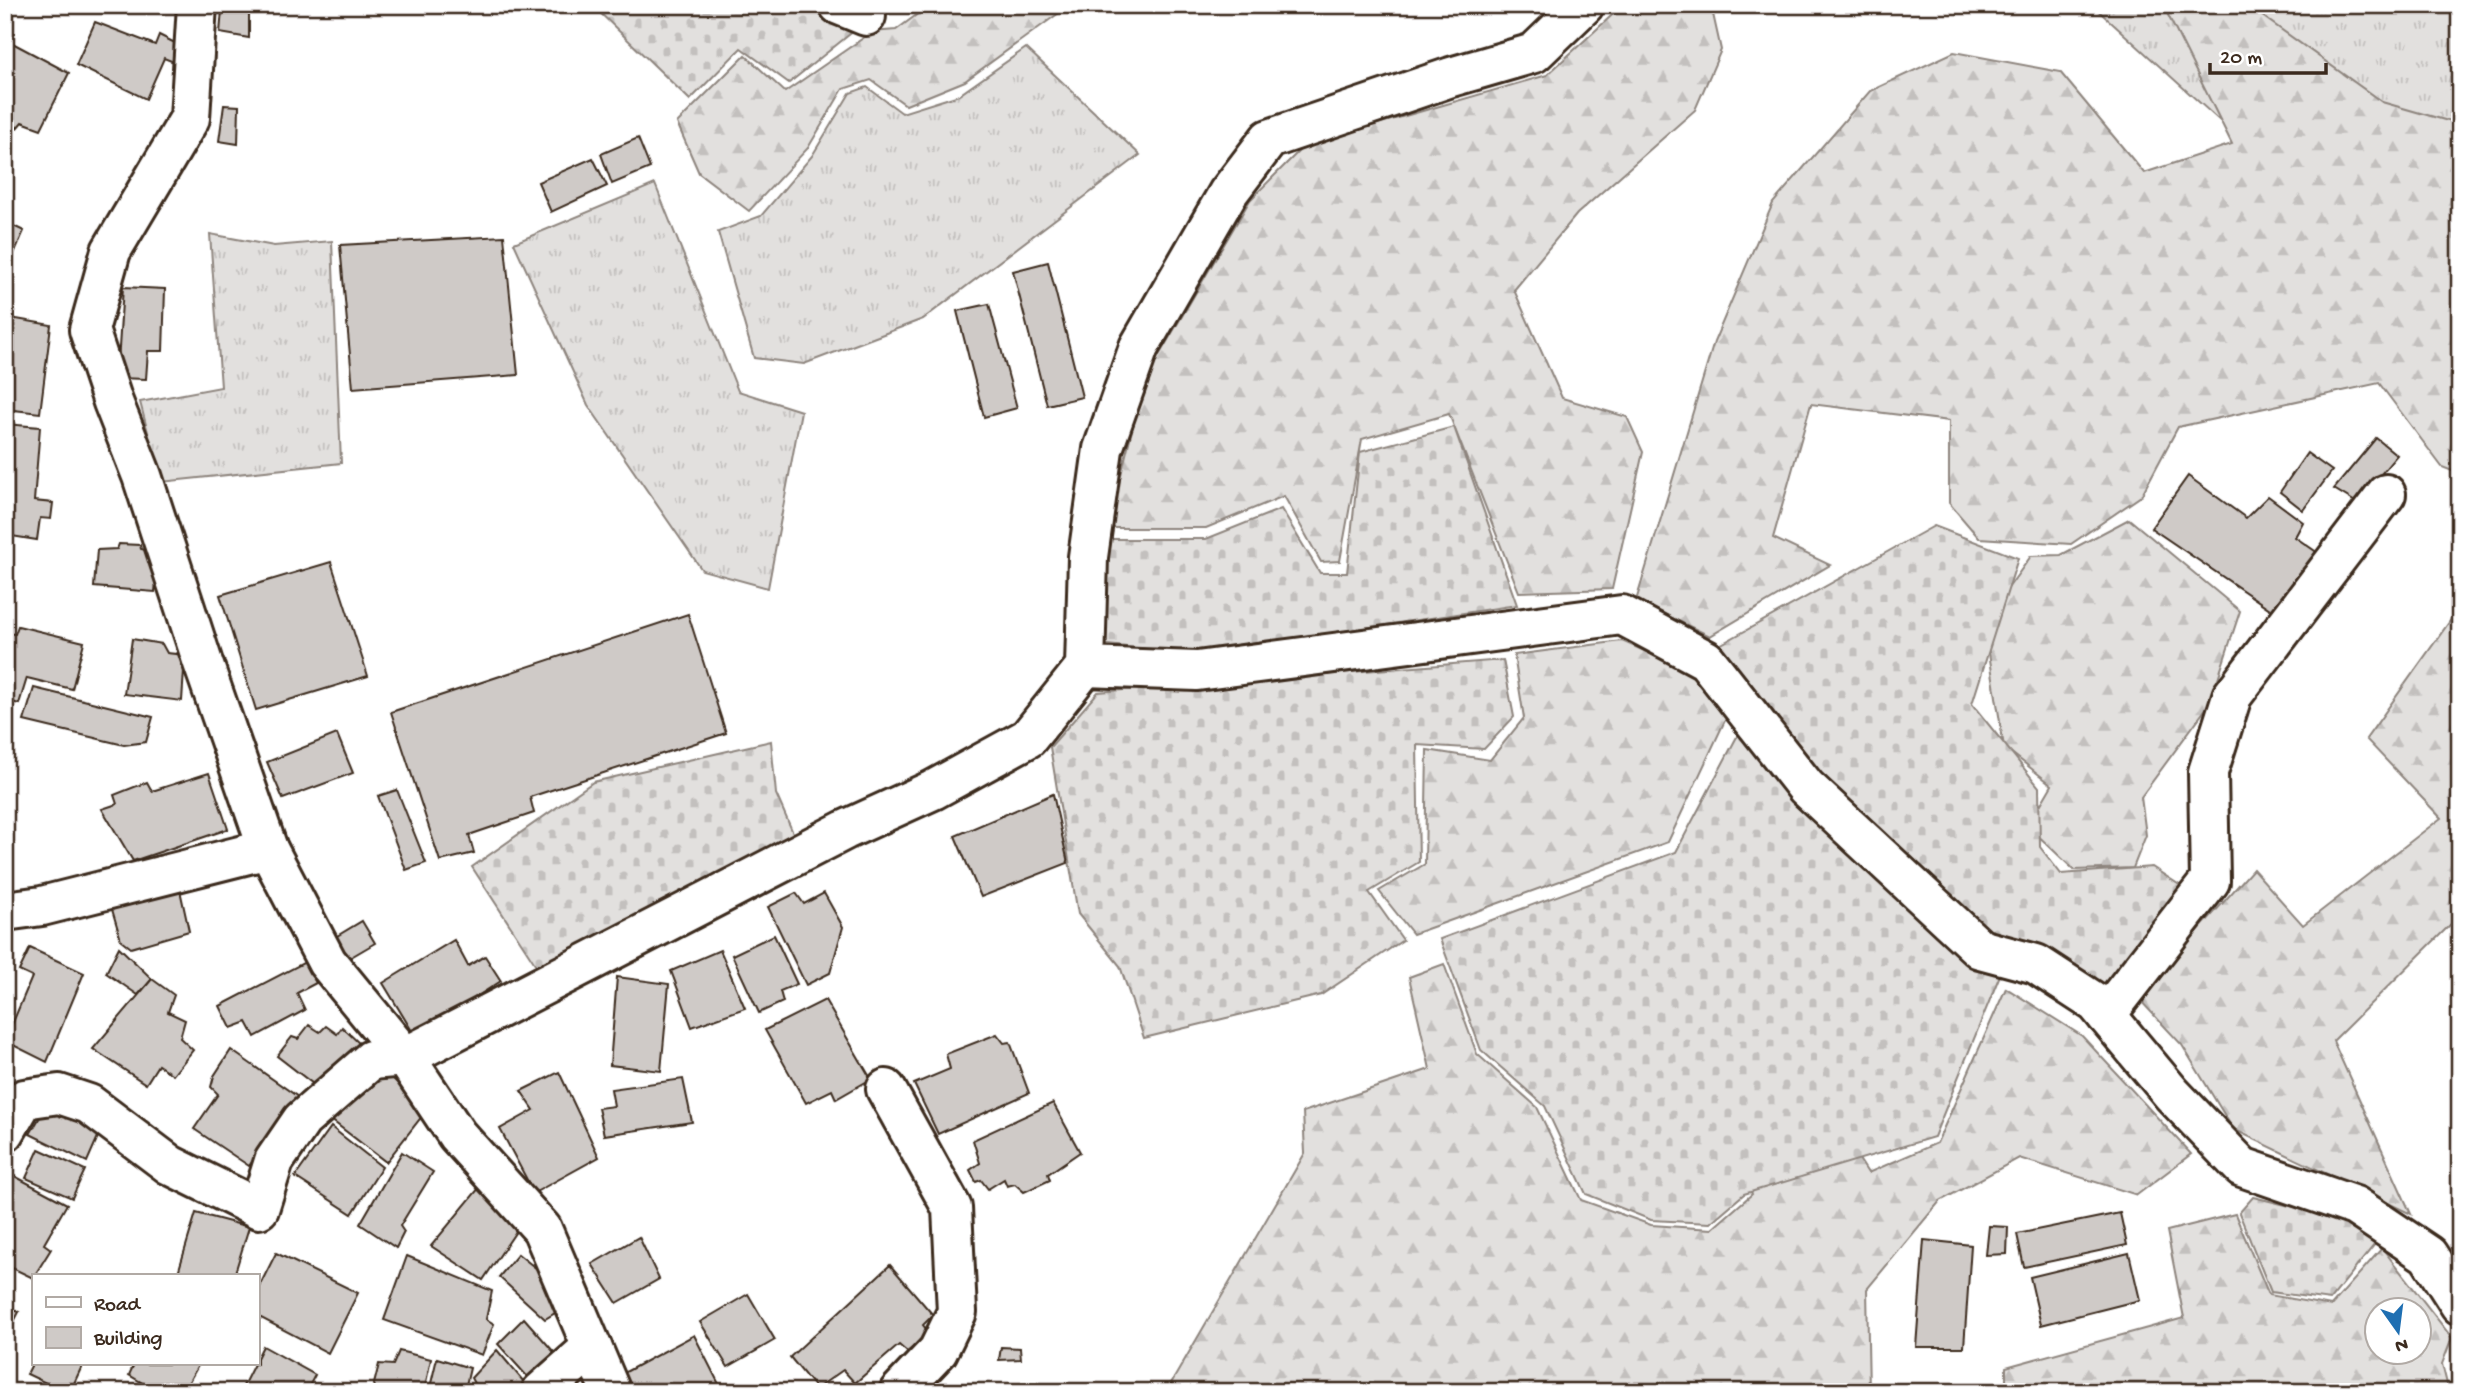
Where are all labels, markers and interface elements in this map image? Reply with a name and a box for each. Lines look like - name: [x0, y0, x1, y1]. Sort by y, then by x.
- scale bar: [2210, 32, 2325, 76]
- text: 20 m: [2220, 47, 2262, 72]
- legend: [32, 1274, 259, 1366]
- text: Road: [94, 1294, 142, 1319]
- north arrow: [2364, 1296, 2434, 1366]
- text: Building: [93, 1328, 163, 1353]
- text: N: [2392, 1331, 2410, 1357]

